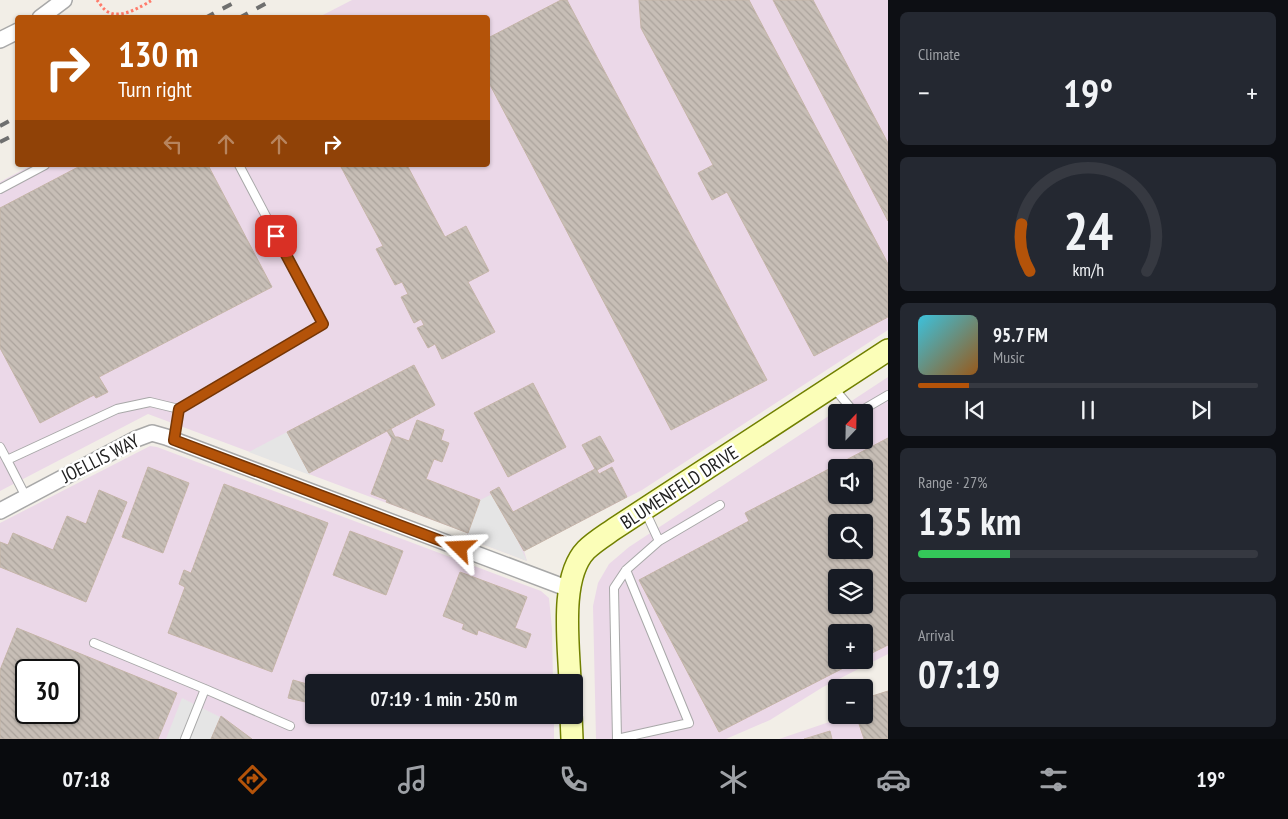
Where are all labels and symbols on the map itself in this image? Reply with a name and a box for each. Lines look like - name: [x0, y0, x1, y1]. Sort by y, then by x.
- pin: [255, 215, 297, 257]
- north arrow: [828, 404, 872, 449]
- street label: JOELLIS WAY: [56, 428, 143, 488]
- street label: BLUMENFELD DRIVE: [616, 440, 742, 534]
- position arrow: [433, 521, 485, 573]
- speed limit sign: 30: [15, 659, 80, 724]

